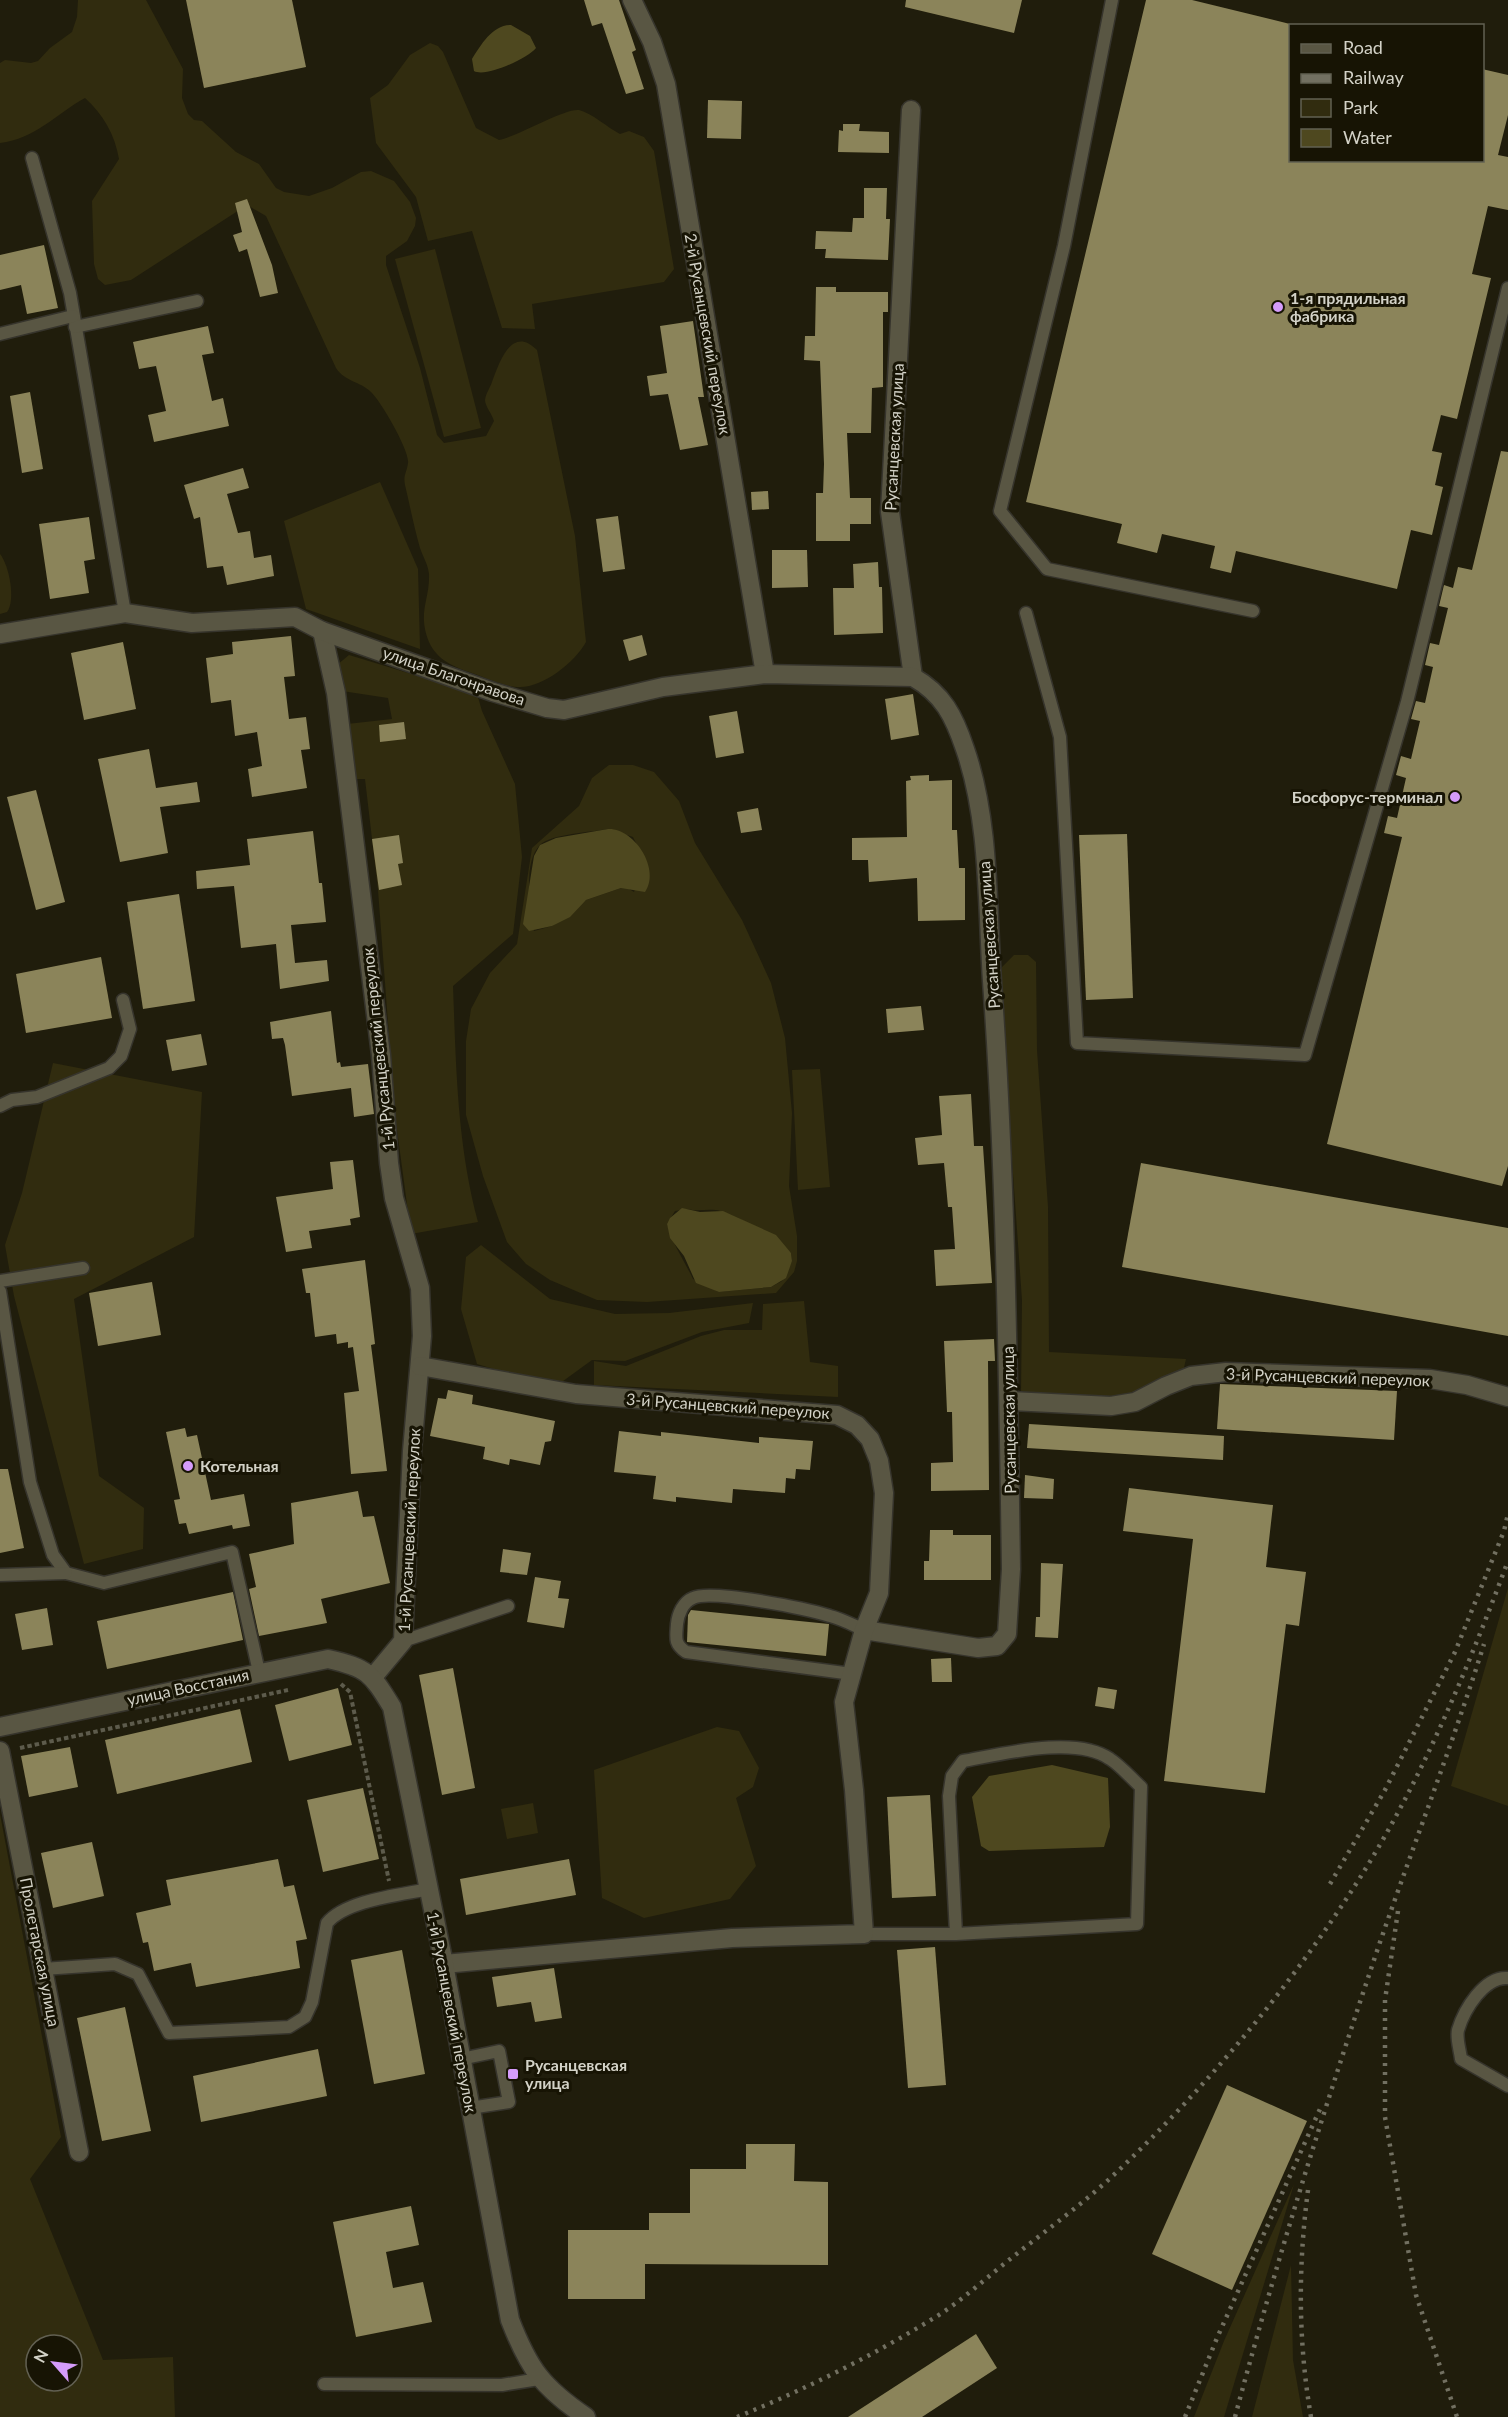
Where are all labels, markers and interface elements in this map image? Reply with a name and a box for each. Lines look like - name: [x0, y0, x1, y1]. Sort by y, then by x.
- legend: [1289, 24, 1484, 162]
- text: Road: [1343, 36, 1383, 58]
- text: Railway: [1343, 66, 1404, 88]
- text: Park: [1343, 96, 1379, 118]
- text: Water: [1343, 126, 1392, 148]
- street label: 2-й Русанцевский переулок: [681, 232, 736, 437]
- place label: 1-я прядильная фабрика: [1290, 288, 1406, 325]
- marker: 1-я прядильная фабрика: [1271, 300, 1285, 314]
- street label: Русанцевская улица: [880, 363, 907, 511]
- street label: улица Благонравова: [381, 642, 528, 709]
- place label: Босфорус-терминал: [1292, 787, 1443, 806]
- marker: Босфорус-терминал: [1448, 790, 1462, 804]
- street label: Русанцевская улица: [974, 861, 1003, 1009]
- street label: 1-й Русанцевский переулок: [357, 946, 398, 1151]
- street label: Русанцевская улица: [998, 1346, 1019, 1494]
- street label: 3-й Русанцевский переулок: [1226, 1363, 1431, 1390]
- street label: 3-й Русанцевский переулок: [626, 1389, 831, 1422]
- street label: 1-й Русанцевский переулок: [394, 1427, 423, 1632]
- place label: Котельная: [200, 1456, 279, 1475]
- marker: Котельная: [181, 1459, 195, 1473]
- street label: улица Восстания: [125, 1664, 251, 1709]
- street label: Пролетарская улица: [17, 1876, 64, 2028]
- street label: 1-й Русанцевский переулок: [424, 1910, 481, 2115]
- place label: Русанцевская улица: [525, 2055, 627, 2092]
- marker: Русанцевская улица: [506, 2067, 520, 2081]
- north arrow: [24, 2333, 84, 2393]
- text: N: [29, 2346, 52, 2366]

